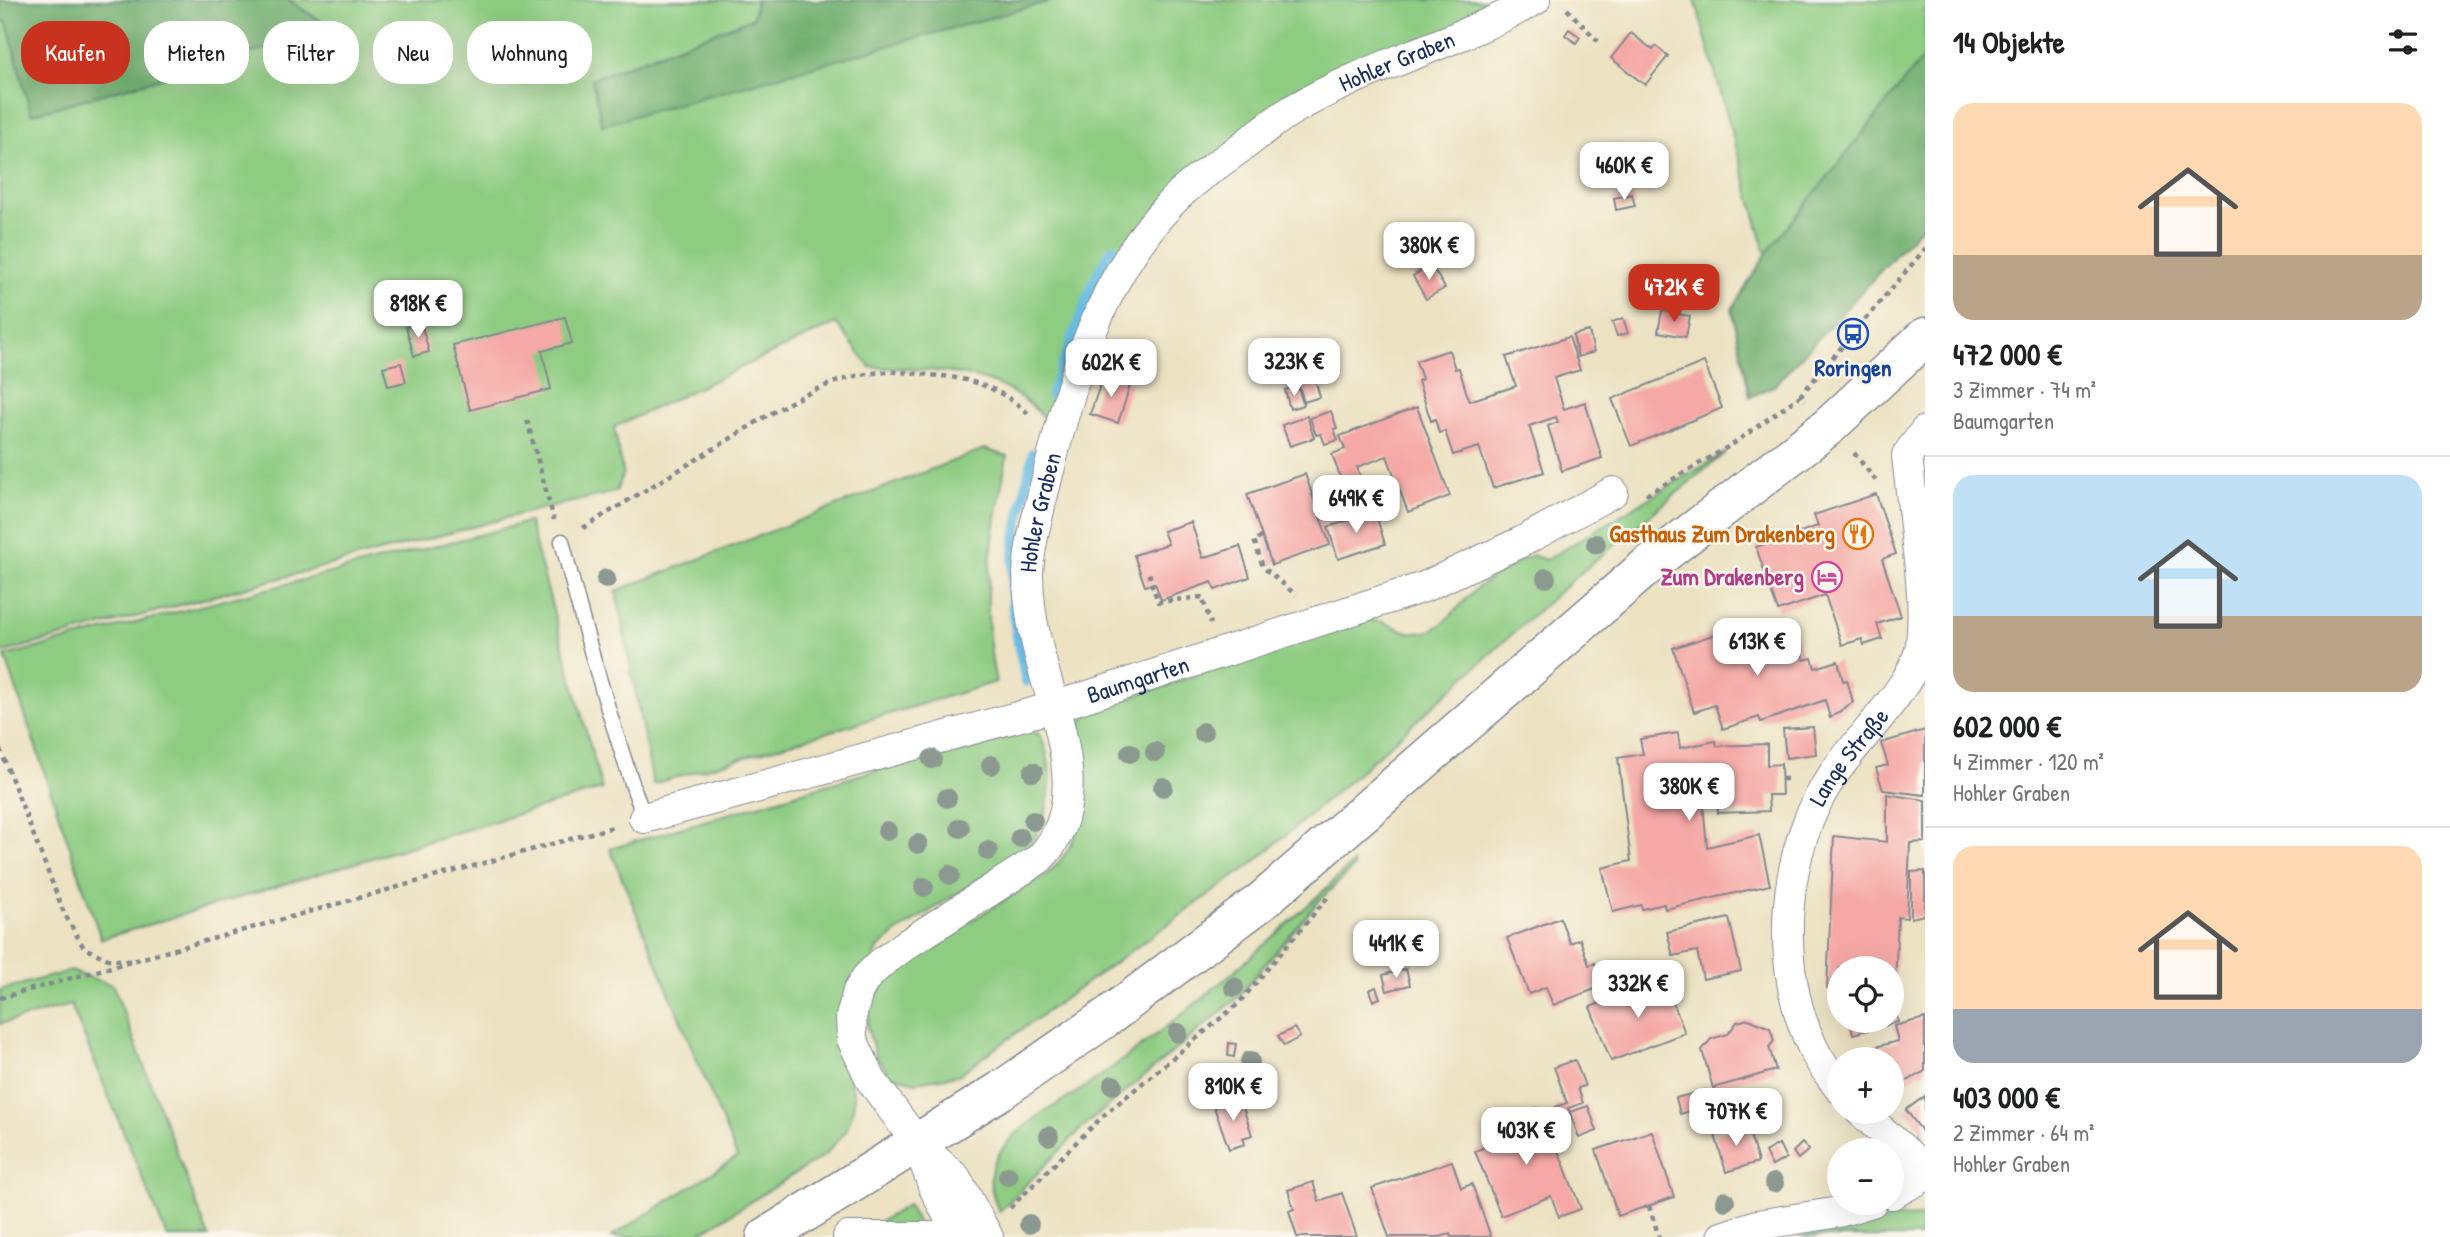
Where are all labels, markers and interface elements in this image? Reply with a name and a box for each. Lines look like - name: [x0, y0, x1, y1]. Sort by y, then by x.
- chip: Kaufen: [21, 21, 130, 84]
- chip: Mieten: [144, 21, 249, 84]
- chip: Filter: [263, 21, 359, 84]
- chip: Neu: [373, 21, 453, 84]
- chip: Wohnung: [467, 21, 592, 84]
- text: 14 Objekte: [1953, 22, 2065, 62]
- street label: Hohler Graben: [1333, 23, 1459, 99]
- icon: filters: [2384, 23, 2422, 61]
- pin: 460K €: [1567, 142, 1681, 202]
- text: 460K €: [1596, 149, 1652, 180]
- icon: home: [2125, 149, 2251, 275]
- pin: 380K €: [1372, 222, 1486, 282]
- text: 380K €: [1400, 229, 1458, 260]
- pin: 472K €: [1617, 264, 1731, 324]
- text: 472K €: [1644, 271, 1704, 302]
- pin: 818K €: [361, 280, 475, 340]
- text: 818K €: [390, 287, 446, 318]
- bus stop icon: Roringen: [1836, 317, 1870, 351]
- text: 472 000 €: [1953, 334, 2062, 374]
- pin: 323K €: [1237, 338, 1351, 398]
- pin: 602K €: [1054, 340, 1168, 399]
- text: 323K €: [1264, 345, 1324, 376]
- text: 602K €: [1082, 346, 1140, 377]
- place label: Roringen: [1814, 351, 1892, 384]
- text: 3 Zimmer · 74 m²: [1953, 374, 2096, 405]
- text: Baumgarten: [1953, 405, 2054, 436]
- street label: Hohler Graben: [1011, 449, 1068, 574]
- pin: 649K €: [1299, 476, 1413, 535]
- text: 649K €: [1329, 482, 1383, 513]
- place label: Gasthaus Zum Drakenberg: [1609, 517, 1835, 550]
- restaurant icon: Gasthaus Zum Drakenberg: [1841, 517, 1875, 551]
- icon: home: [2125, 521, 2251, 647]
- place label: Zum Drakenberg: [1661, 560, 1804, 593]
- hotel icon: Zum Drakenberg: [1810, 560, 1844, 594]
- pin: 613K €: [1700, 618, 1814, 678]
- text: 613K €: [1729, 625, 1785, 656]
- street label: Baumgarten: [1082, 647, 1193, 710]
- street label: Lange Straße: [1801, 701, 1896, 811]
- text: 602 000 €: [1953, 706, 2061, 746]
- text: 4 Zimmer · 120 m²: [1953, 746, 2104, 777]
- pin: 380K €: [1632, 764, 1746, 823]
- text: 380K €: [1660, 770, 1718, 801]
- text: Hohler Graben: [1953, 777, 2070, 808]
- icon: home: [2125, 892, 2251, 1018]
- pin: 441K €: [1339, 920, 1453, 980]
- text: 441K €: [1369, 927, 1423, 958]
- map controls: [1827, 956, 1904, 1215]
- button: locate: [1827, 956, 1904, 1033]
- pin: 332K €: [1581, 960, 1695, 1020]
- text: 332K €: [1608, 967, 1668, 998]
- button: +: [1827, 1047, 1904, 1124]
- pin: 810K €: [1176, 1064, 1290, 1123]
- text: 810K €: [1205, 1070, 1262, 1101]
- text: 403 000 €: [1953, 1077, 2060, 1117]
- pin: 707K €: [1679, 1088, 1793, 1148]
- text: 707K €: [1705, 1095, 1767, 1126]
- pin: 403K €: [1469, 1108, 1583, 1167]
- text: 403K €: [1497, 1114, 1555, 1145]
- text: 2 Zimmer · 64 m²: [1953, 1117, 2094, 1148]
- button: −: [1827, 1138, 1904, 1215]
- text: Hohler Graben: [1953, 1148, 2070, 1179]

